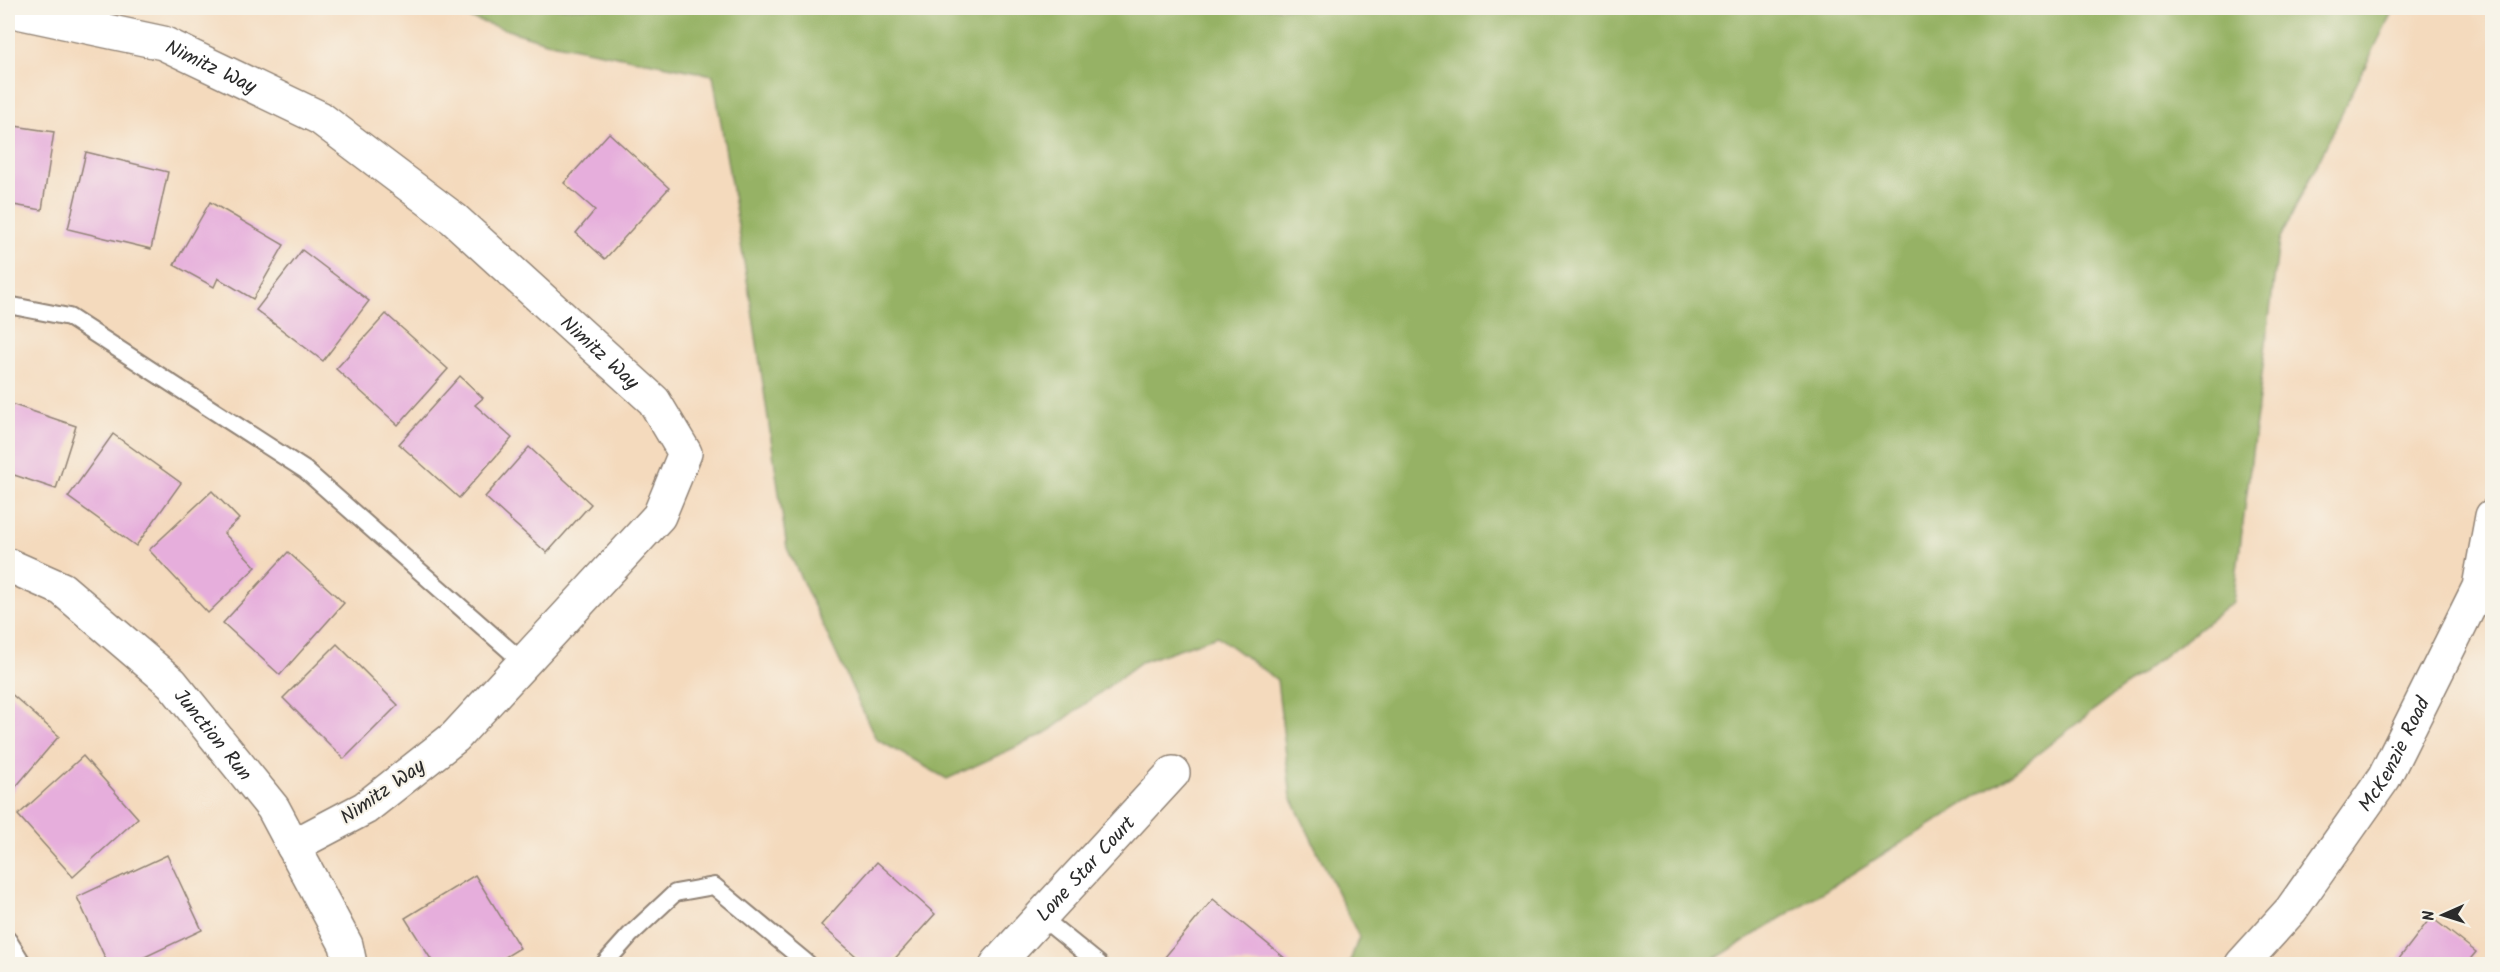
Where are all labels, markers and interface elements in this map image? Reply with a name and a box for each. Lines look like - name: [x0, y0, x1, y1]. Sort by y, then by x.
- street label: Nimitz Way: [159, 32, 262, 104]
- street label: Nimitz Way: [552, 309, 646, 399]
- street label: Junction Run: [165, 683, 259, 789]
- street label: McKenzie Road: [2351, 691, 2440, 819]
- street label: Nimitz Way: [334, 751, 433, 834]
- street label: Lone Star Court: [1029, 809, 1144, 930]
- north arrow: [2413, 885, 2473, 945]
- text: N: [2417, 910, 2442, 921]

